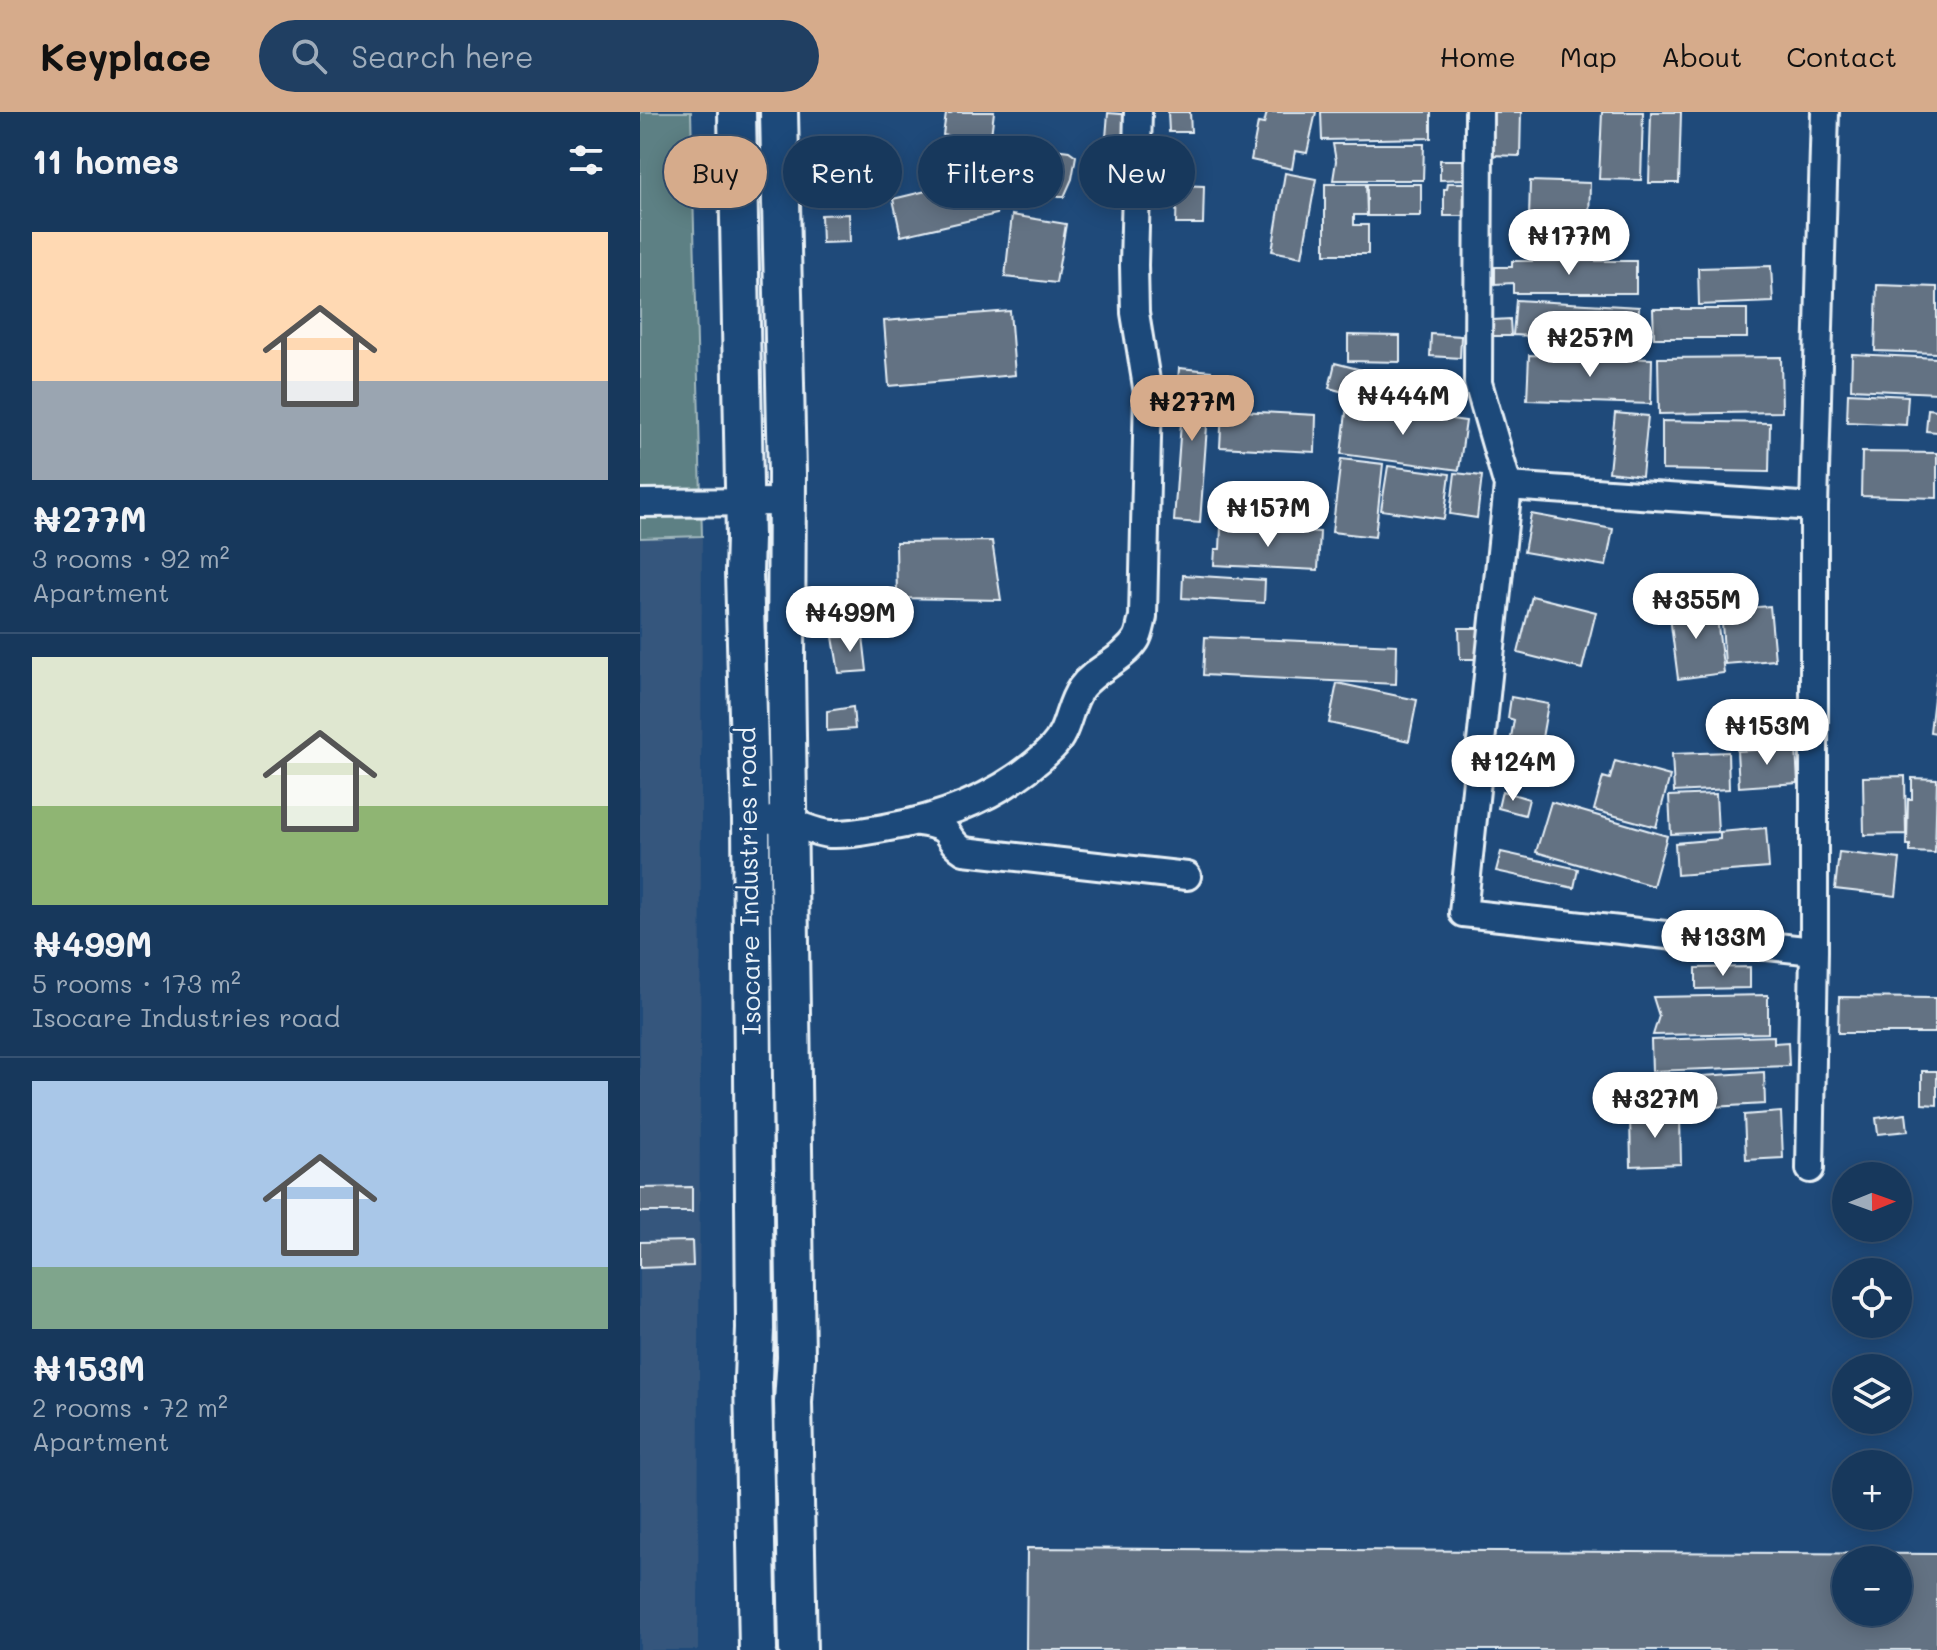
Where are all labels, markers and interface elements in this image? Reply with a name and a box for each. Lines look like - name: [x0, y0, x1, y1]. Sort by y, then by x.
- search box: [259, 20, 819, 92]
- text: Keyplace: [40, 31, 211, 81]
- icon: search: [287, 34, 331, 78]
- text: Search here: [351, 36, 534, 76]
- text: Home: [1440, 38, 1516, 74]
- text: Map: [1560, 38, 1617, 74]
- text: About: [1661, 38, 1742, 74]
- text: Contact: [1786, 38, 1897, 74]
- chip: Buy: [664, 136, 767, 208]
- chip: Rent: [783, 136, 902, 208]
- chip: Filters: [918, 136, 1063, 208]
- chip: New: [1079, 136, 1195, 208]
- text: 11 homes: [32, 138, 179, 183]
- icon: filters: [564, 138, 608, 182]
- pin: ₦177M: [1513, 209, 1625, 277]
- text: ₦177M: [1527, 218, 1611, 252]
- icon: home: [248, 284, 392, 428]
- pin: ₦257M: [1534, 311, 1646, 379]
- text: ₦257M: [1546, 320, 1634, 354]
- pin: ₦444M: [1347, 369, 1459, 437]
- pin: ₦277M: [1136, 375, 1248, 443]
- text: ₦444M: [1356, 378, 1450, 412]
- text: ₦277M: [1148, 384, 1236, 418]
- pin: ₦157M: [1212, 481, 1324, 549]
- text: ₦157M: [1225, 490, 1311, 524]
- text: ₦277M: [32, 496, 147, 541]
- text: 3 rooms · 92 m²: [32, 541, 230, 575]
- pin: ₦355M: [1640, 573, 1752, 641]
- text: Apartment: [32, 575, 169, 609]
- text: ₦355M: [1651, 582, 1741, 616]
- pin: ₦499M: [794, 586, 906, 654]
- text: ₦499M: [804, 595, 896, 629]
- pin: ₦153M: [1711, 699, 1823, 767]
- text: ₦153M: [1724, 708, 1810, 742]
- icon: home: [248, 709, 392, 853]
- street label: Isocare Industries road: [728, 727, 768, 1035]
- pin: ₦124M: [1457, 735, 1569, 803]
- text: ₦124M: [1470, 744, 1556, 778]
- pin: ₦133M: [1667, 910, 1779, 978]
- text: ₦133M: [1679, 919, 1767, 953]
- text: ₦499M: [32, 921, 153, 966]
- text: 5 rooms · 173 m²: [32, 966, 241, 1000]
- text: Isocare Industries road: [32, 1000, 340, 1034]
- pin: ₦327M: [1599, 1072, 1711, 1140]
- text: ₦327M: [1610, 1081, 1700, 1115]
- icon: home: [248, 1133, 392, 1277]
- north arrow: [1832, 1162, 1912, 1242]
- map controls: [1832, 1162, 1912, 1626]
- button: locate: [1832, 1258, 1912, 1338]
- text: ₦153M: [32, 1345, 145, 1390]
- button: layers: [1832, 1354, 1912, 1434]
- text: 2 rooms · 72 m²: [32, 1390, 228, 1424]
- text: Apartment: [32, 1424, 169, 1458]
- button: +: [1832, 1450, 1912, 1530]
- button: −: [1832, 1546, 1912, 1626]

